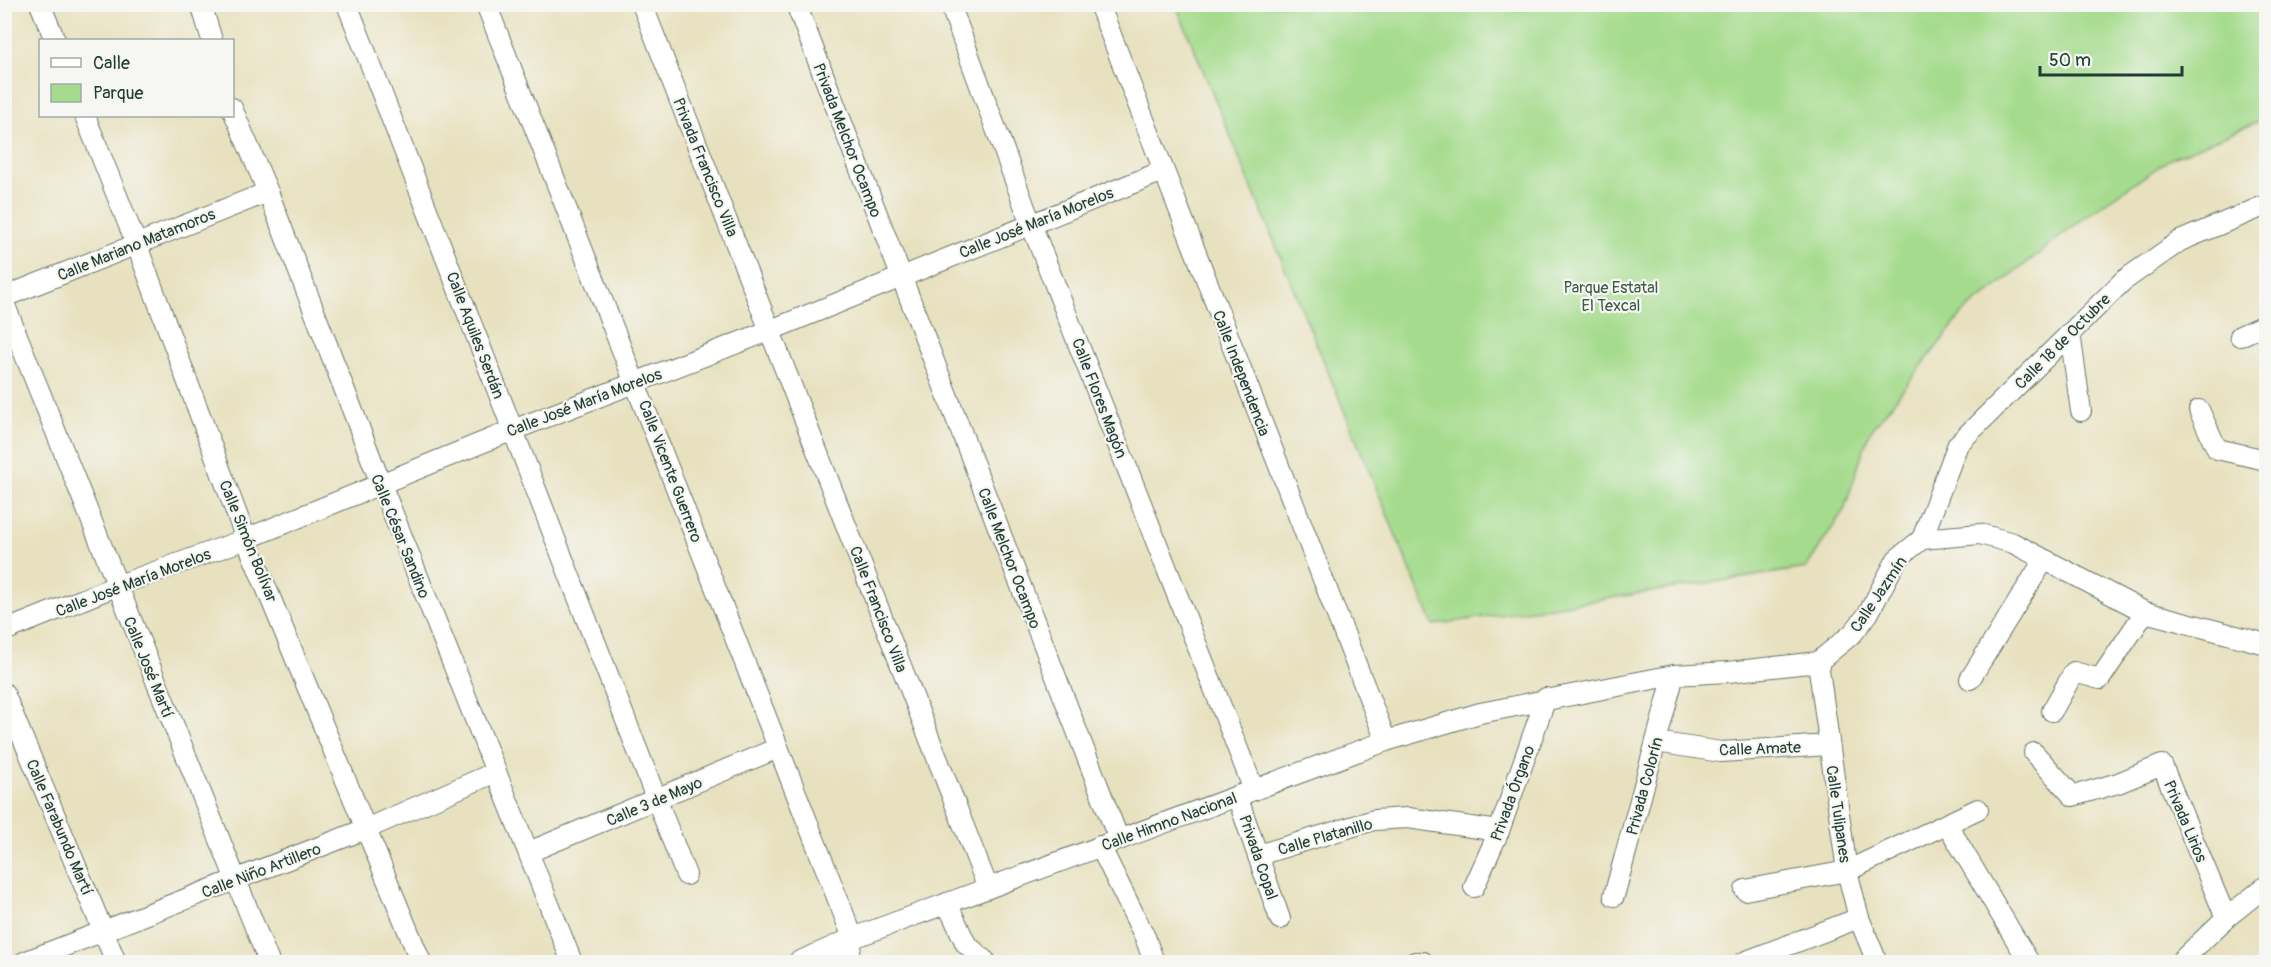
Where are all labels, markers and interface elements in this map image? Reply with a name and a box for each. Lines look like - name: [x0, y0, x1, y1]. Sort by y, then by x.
- legend: [39, 39, 234, 117]
- scale bar: [2040, 39, 2182, 77]
- text: 50 m: [2049, 49, 2091, 72]
- text: Calle: [93, 52, 130, 75]
- street label: Privada Melchor Ocampo: [808, 60, 886, 221]
- text: Parque: [93, 82, 143, 105]
- street label: Privada Francisco Villa: [668, 95, 742, 240]
- street label: Calle José María Morelos: [956, 183, 1116, 263]
- street label: Calle Mariano Matamoros: [55, 204, 218, 286]
- street label: Calle Aquiles Serdán: [442, 269, 508, 402]
- park label: Parque Estatal El Texcal: [1564, 278, 1658, 316]
- street label: Calle 18 de Octubre: [2011, 290, 2115, 394]
- street label: Calle Independencia: [1208, 308, 1274, 439]
- street label: Calle Flores Magón: [1067, 335, 1131, 461]
- street label: Calle José María Morelos: [504, 364, 665, 442]
- street label: Calle Vicente Guerrero: [634, 397, 707, 546]
- street label: Calle César Sandino: [366, 471, 434, 602]
- street label: Calle Simón Bolívar: [214, 477, 282, 606]
- street label: Calle Melchor Ocampo: [973, 485, 1045, 632]
- street label: Calle Francisco Villa: [845, 543, 911, 675]
- street label: Calle José María Morelos: [53, 544, 214, 622]
- street label: Calle Jazmín: [1846, 553, 1912, 636]
- street label: Calle José Martí: [119, 614, 177, 721]
- street label: Privada Colorín: [1622, 735, 1668, 838]
- street label: Calle Amate: [1719, 738, 1801, 760]
- street label: Privada Órgano: [1485, 742, 1540, 844]
- street label: Calle Farabundo Martí: [21, 756, 97, 898]
- street label: Calle Tulipanes: [1821, 764, 1855, 864]
- street label: Calle 3 de Mayo: [603, 773, 706, 831]
- street label: Privada Lirios: [2159, 777, 2211, 865]
- street label: Calle Himno Nacional: [1099, 788, 1240, 856]
- street label: Privada Copal: [1234, 812, 1282, 902]
- street label: Calle Platanillo: [1276, 814, 1375, 860]
- street label: Calle Niño Artillero: [199, 839, 324, 903]

